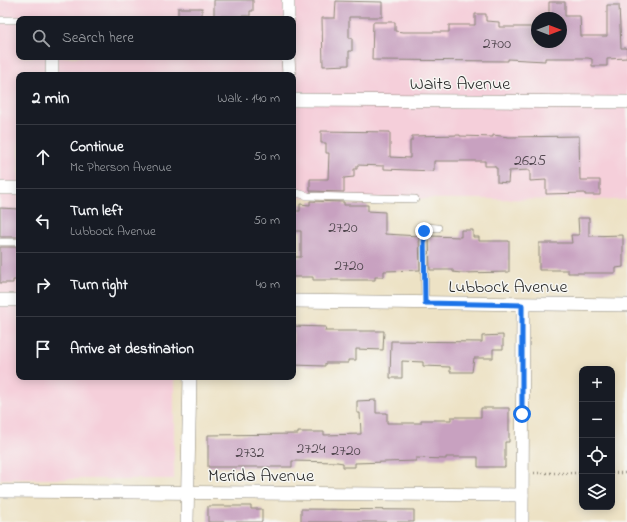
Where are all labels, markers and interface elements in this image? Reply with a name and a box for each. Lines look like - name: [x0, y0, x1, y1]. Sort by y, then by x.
- north arrow: [531, 12, 567, 48]
- search box: [16, 16, 296, 60]
- icon: search: [30, 27, 52, 49]
- text: Search here: [62, 27, 134, 49]
- house number: 2700: [483, 32, 511, 56]
- street label: Waits Avenue: [410, 72, 511, 98]
- text: 2 min: [32, 86, 69, 111]
- text: Walk · 140 m: [217, 89, 280, 108]
- text: Continue: [70, 136, 124, 158]
- icon: ahead: [32, 146, 54, 168]
- text: 50 m: [254, 147, 280, 166]
- house number: 2625: [514, 149, 546, 173]
- text: Mc Pherson Avenue: [70, 158, 172, 177]
- text: Turn left: [70, 200, 123, 222]
- icon: left: [32, 210, 54, 232]
- text: 50 m: [254, 211, 280, 230]
- house number: 2720: [328, 216, 358, 240]
- text: Lubbock Avenue: [70, 222, 156, 241]
- route end: [415, 222, 433, 240]
- house number: 2720: [334, 254, 364, 278]
- icon: right: [32, 274, 54, 296]
- text: Turn right: [70, 274, 128, 296]
- text: 40 m: [256, 275, 280, 294]
- street label: Lubbock Avenue: [449, 275, 568, 301]
- icon: arrive: [32, 338, 54, 360]
- text: Arrive at destination: [70, 338, 194, 360]
- map controls: [579, 366, 615, 510]
- button: +: [579, 366, 615, 402]
- button: −: [579, 402, 615, 438]
- route start: [513, 405, 531, 423]
- house number: 2724: [296, 437, 326, 461]
- button: locate: [579, 438, 615, 474]
- house number: 2720: [331, 439, 361, 463]
- house number: 2732: [235, 441, 265, 465]
- street label: Merida Avenue: [208, 464, 315, 490]
- button: layers: [579, 474, 615, 510]

